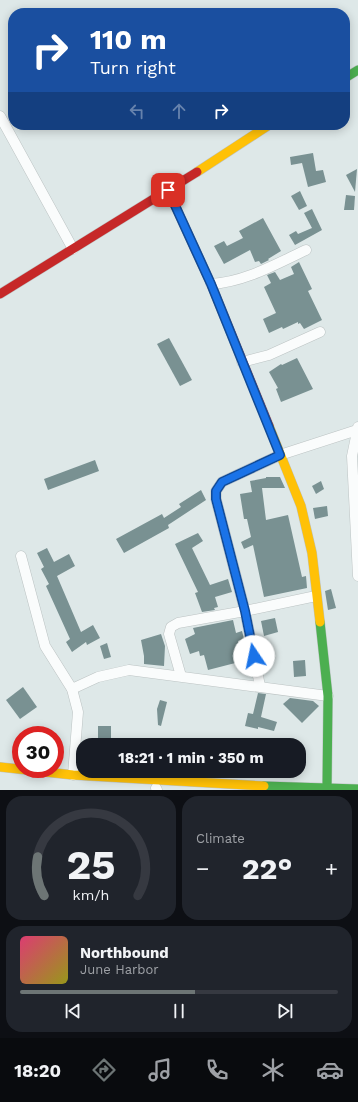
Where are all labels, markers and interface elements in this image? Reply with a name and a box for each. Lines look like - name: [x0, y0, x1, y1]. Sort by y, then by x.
- text: 110 m: [90, 23, 167, 56]
- icon: right: [24, 24, 76, 76]
- text: Turn right: [90, 57, 176, 78]
- icon: left: [126, 100, 148, 122]
- icon: ahead: [168, 100, 190, 122]
- icon: right: [210, 100, 232, 122]
- pin: [151, 173, 185, 207]
- icon: arrive: [157, 179, 179, 201]
- position arrow: [233, 635, 275, 677]
- speed limit sign: 30: [12, 726, 64, 778]
- text: 18:21 · 1 min · 350 m: [118, 749, 264, 767]
- text: Climate: [196, 831, 245, 846]
- text: 25: [66, 840, 116, 889]
- text: 22°: [242, 851, 292, 886]
- text: −: [196, 856, 209, 881]
- text: +: [325, 856, 338, 881]
- text: km/h: [73, 887, 109, 903]
- text: Northbound: [80, 944, 169, 962]
- text: June Harbor: [80, 962, 159, 977]
- icon: previous: [62, 1000, 84, 1022]
- icon: pause: [168, 1000, 190, 1022]
- icon: next: [274, 1000, 296, 1022]
- icon: directions: [90, 1056, 118, 1084]
- icon: music: [146, 1056, 174, 1084]
- icon: phone: [203, 1056, 231, 1084]
- icon: climate: [259, 1056, 287, 1084]
- icon: car: [316, 1056, 344, 1084]
- text: 18:20: [14, 1060, 61, 1081]

